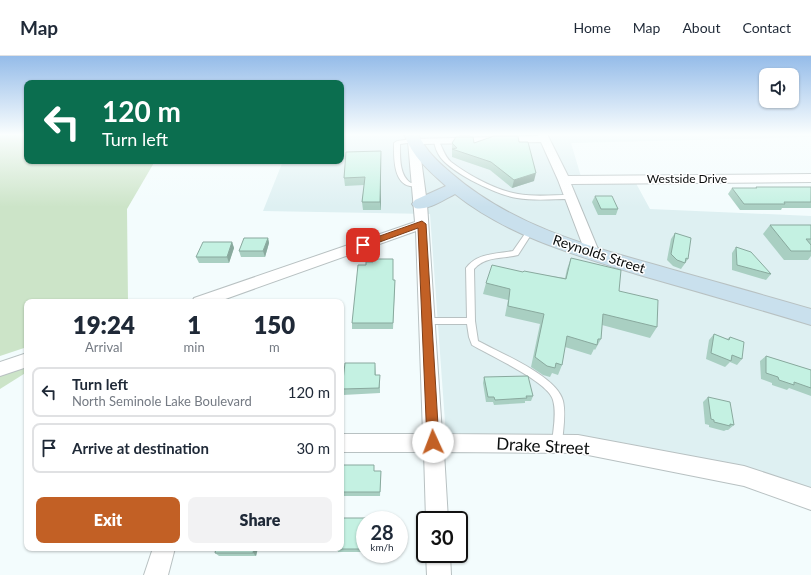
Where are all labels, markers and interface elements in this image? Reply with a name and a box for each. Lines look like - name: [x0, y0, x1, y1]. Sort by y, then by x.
- text: Map: [20, 16, 58, 39]
- text: Home: [573, 19, 611, 36]
- text: Map: [633, 19, 660, 36]
- text: About: [682, 19, 720, 36]
- text: Contact: [742, 19, 791, 36]
- map controls: [759, 68, 799, 108]
- button: sound: [759, 68, 799, 108]
- text: 120 m: [102, 94, 181, 128]
- icon: left: [36, 96, 88, 148]
- text: Turn left: [102, 128, 168, 150]
- street label: Westside Drive: [647, 171, 727, 186]
- pin: [346, 228, 380, 262]
- street label: Reynolds Street: [551, 231, 648, 276]
- icon: arrive: [352, 234, 374, 256]
- text: 19:24: [73, 310, 135, 339]
- text: 1: [187, 310, 201, 339]
- text: 150: [253, 310, 295, 339]
- text: Arrival: [85, 339, 123, 355]
- text: min: [184, 339, 205, 355]
- text: m: [269, 339, 280, 355]
- text: Turn left: [72, 375, 128, 393]
- icon: left: [38, 381, 60, 403]
- text: 120 m: [288, 383, 330, 401]
- text: North Seminole Lake Boulevard: [72, 393, 252, 409]
- position arrow: [412, 421, 454, 463]
- street label: Drake Street: [496, 433, 590, 458]
- icon: arrive: [38, 437, 60, 459]
- text: Arrive at destination: [72, 439, 209, 457]
- text: 30 m: [296, 439, 330, 457]
- button: Exit: [36, 497, 180, 543]
- button: Share: [188, 497, 332, 543]
- speed limit sign: 30: [416, 511, 468, 563]
- text: 28: [370, 520, 394, 544]
- text: km/h: [370, 541, 394, 553]

